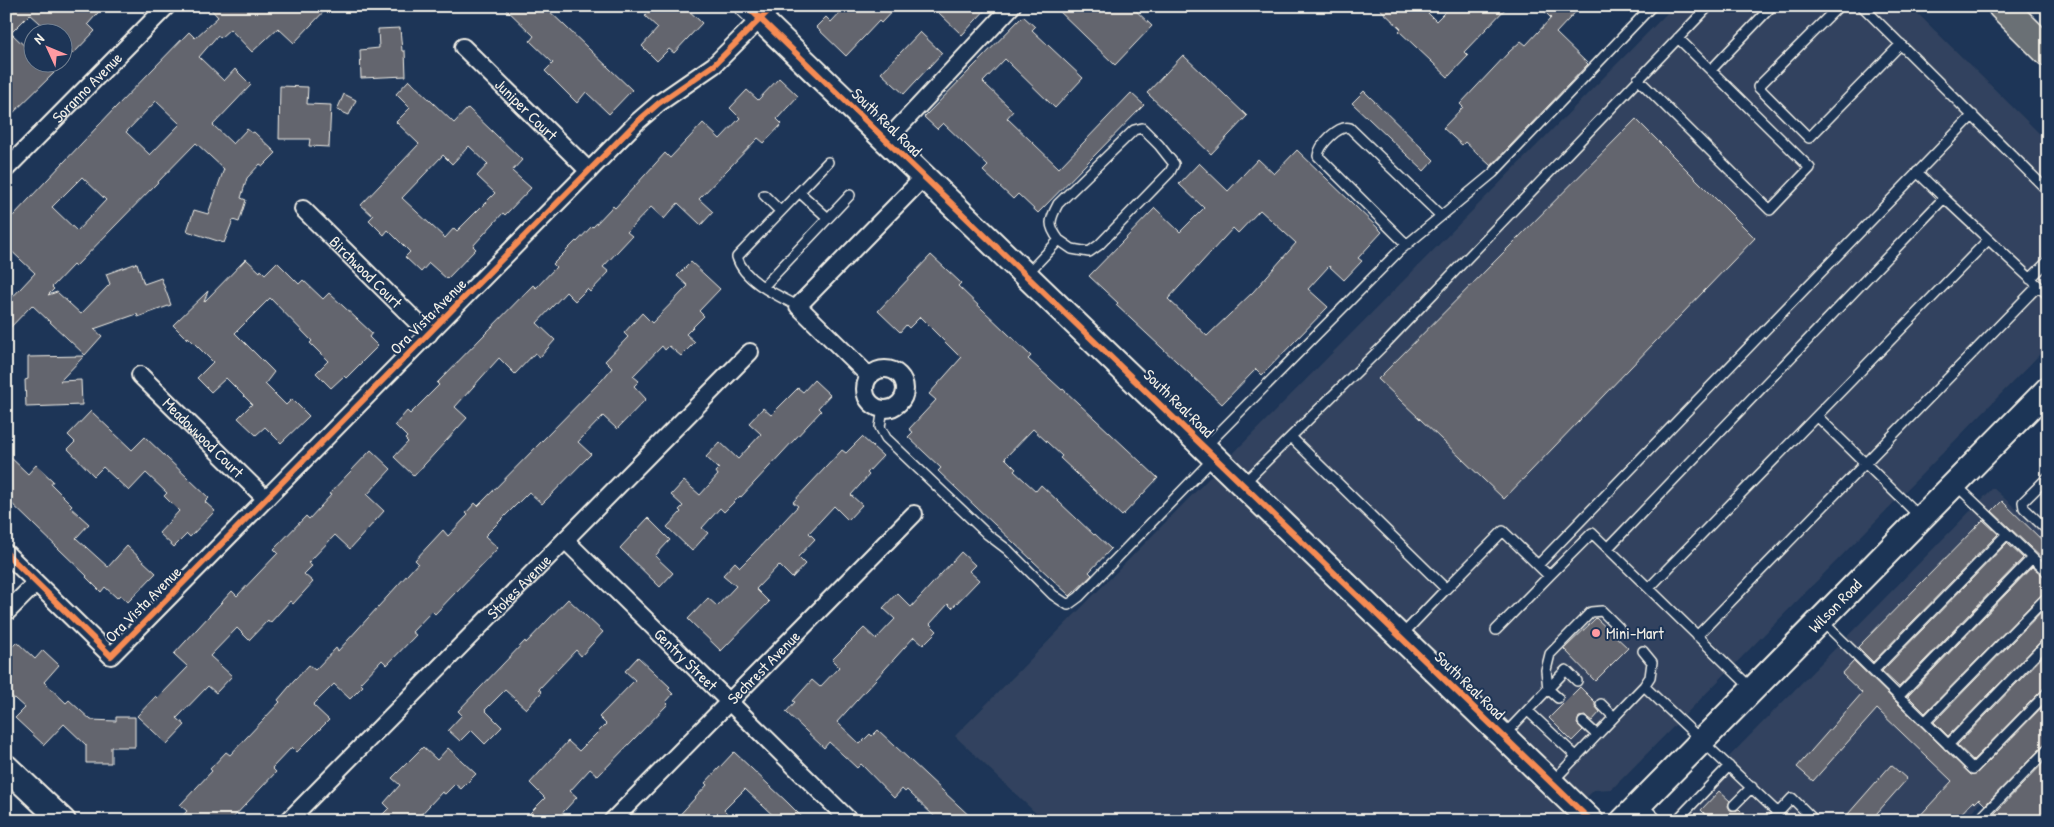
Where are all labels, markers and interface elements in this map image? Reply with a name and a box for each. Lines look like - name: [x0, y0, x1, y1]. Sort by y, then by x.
- north arrow: [22, 22, 72, 72]
- text: N: [29, 29, 48, 48]
- street label: Soranno Avenue: [47, 46, 127, 127]
- street label: Juniper Court: [490, 74, 563, 146]
- street label: South Real Road: [847, 83, 927, 161]
- street label: Birchwood Court: [325, 231, 408, 313]
- street label: Ora Vista Avenue: [385, 273, 471, 359]
- street label: South Real Road: [1139, 364, 1219, 442]
- street label: Meadowwood Court: [158, 392, 249, 483]
- street label: Stokes Avenue: [482, 549, 556, 624]
- street label: Ora Vista Avenue: [100, 561, 186, 647]
- street label: Wilson Road: [1803, 574, 1866, 637]
- place label: Mini-Mart: [1606, 622, 1664, 644]
- street label: Gentry Street: [650, 623, 723, 696]
- street label: Sechrest Avenue: [722, 625, 805, 709]
- marker: Mini-Mart: [1590, 627, 1602, 639]
- street label: South Real Road: [1430, 646, 1510, 724]

